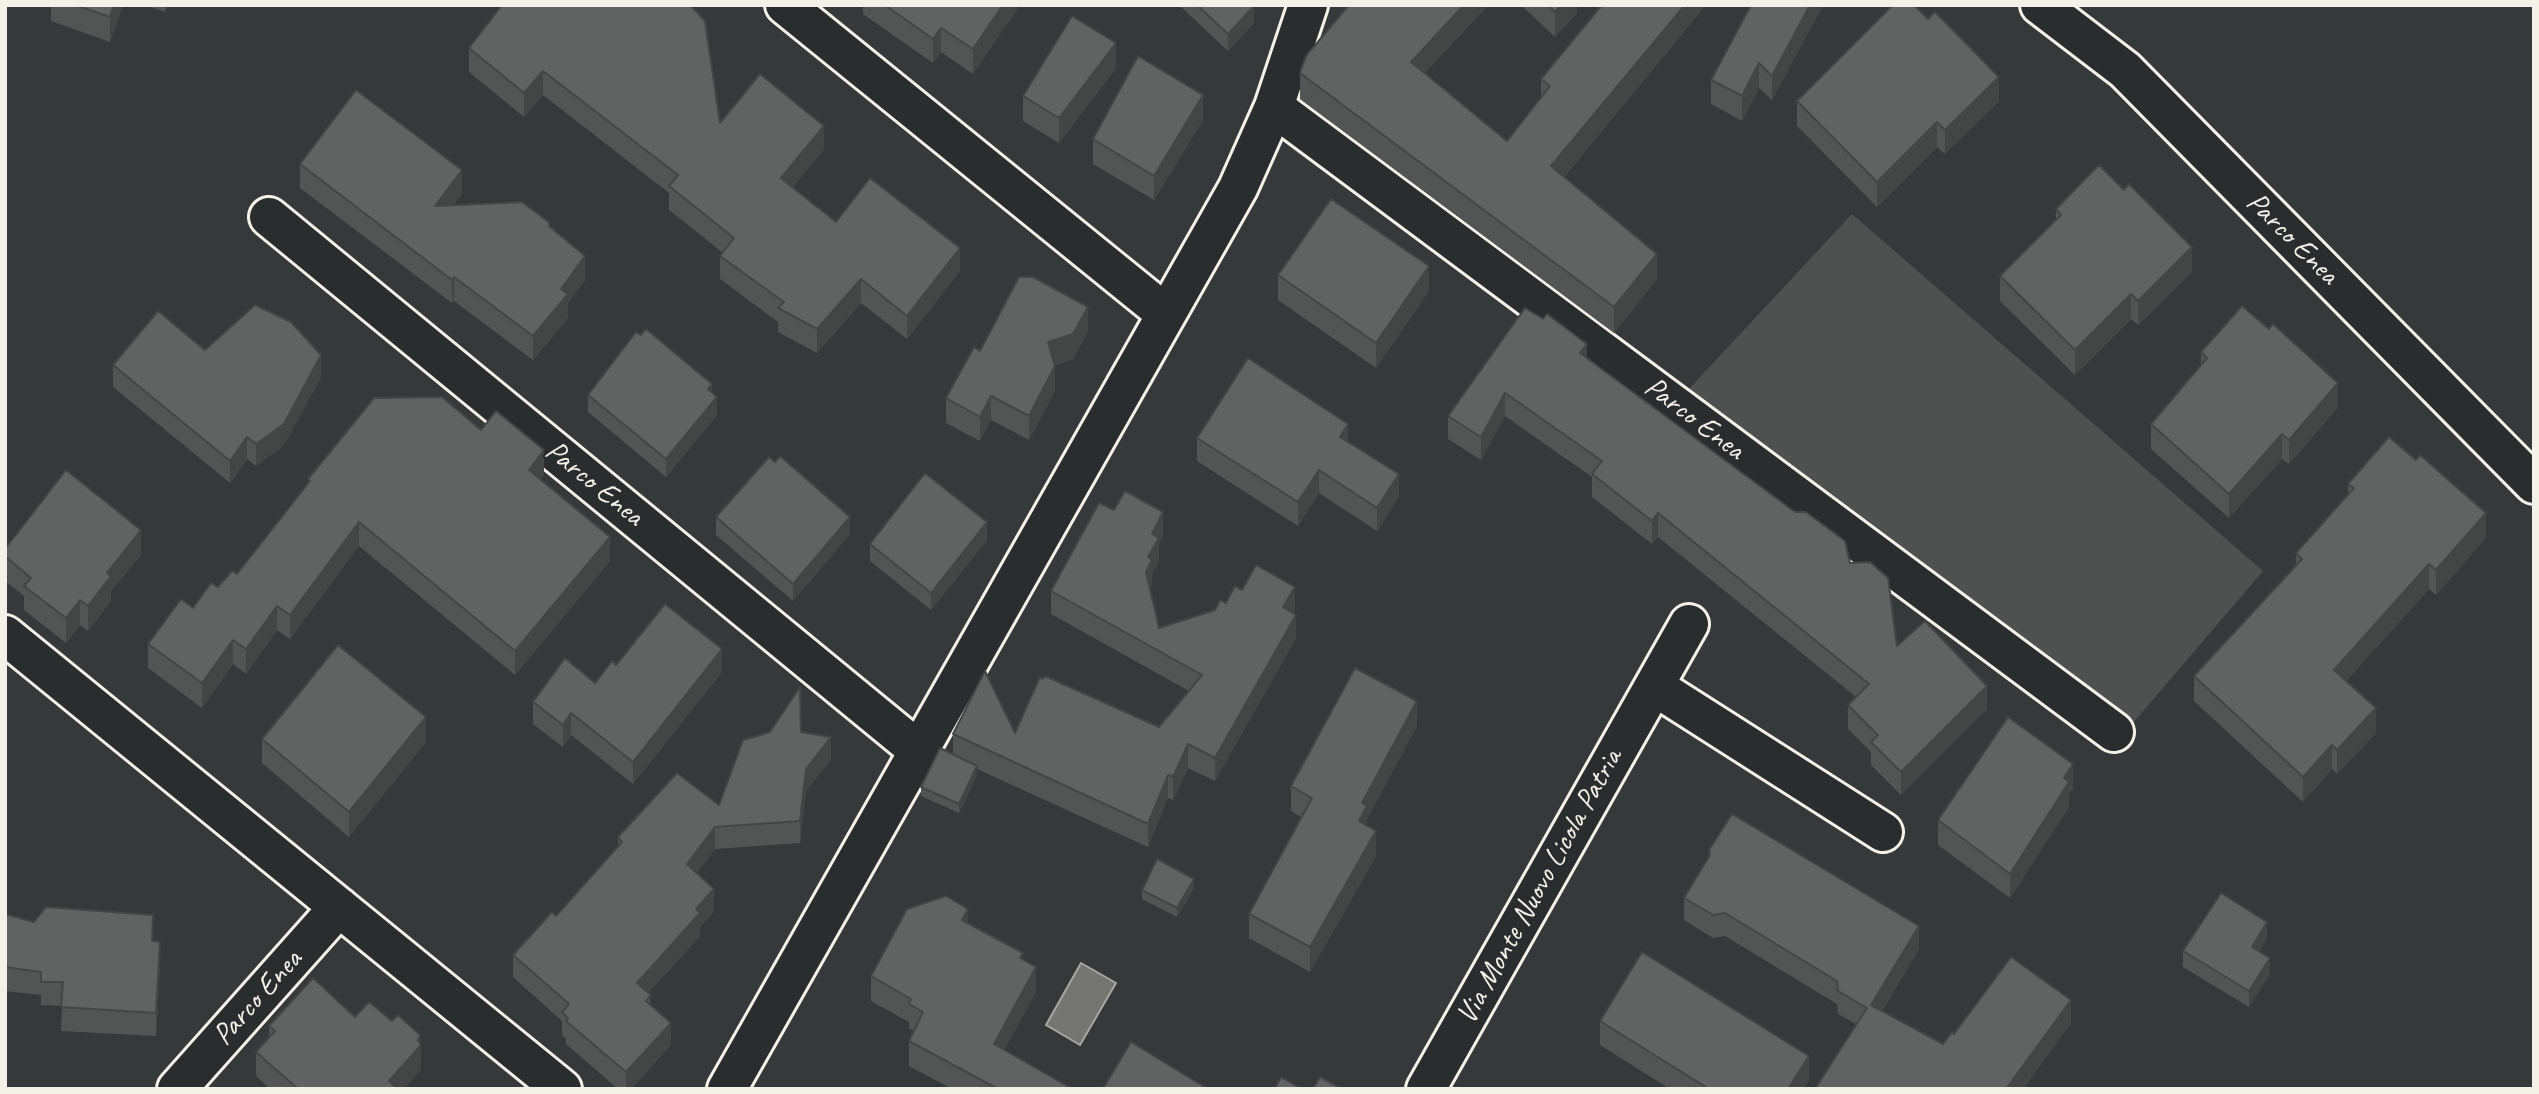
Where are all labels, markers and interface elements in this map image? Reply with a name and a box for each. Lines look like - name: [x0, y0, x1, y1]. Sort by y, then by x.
- street label: Parco Enea: [2238, 185, 2346, 293]
- street label: Parco Enea: [1637, 370, 1751, 468]
- street label: Parco Enea: [538, 433, 650, 535]
- street label: Via Monte Nuovo Licola Patria: [1449, 743, 1631, 1031]
- street label: Parco Enea: [206, 943, 310, 1053]

